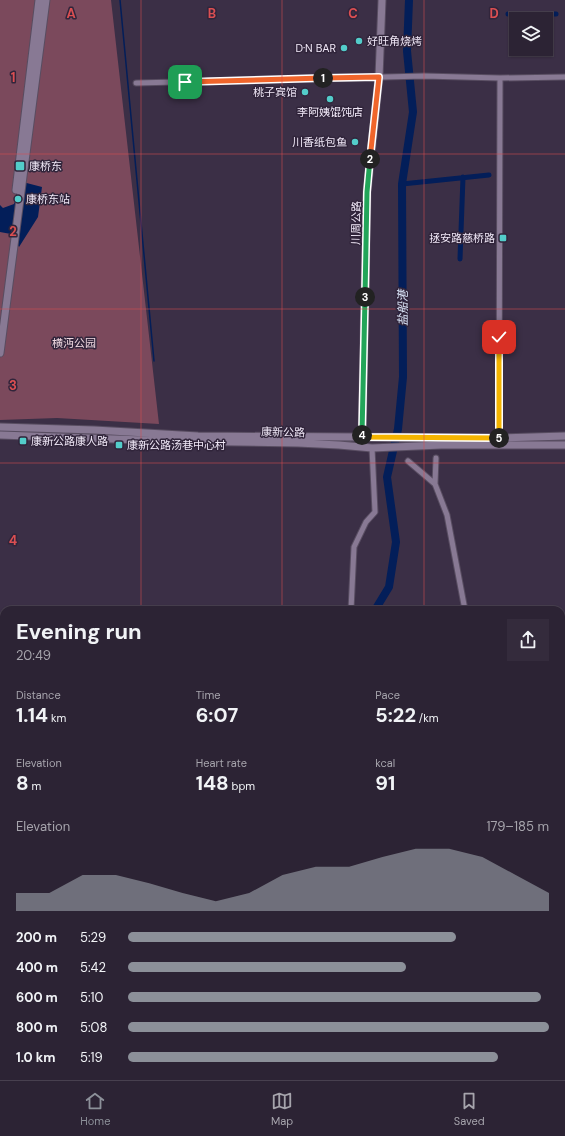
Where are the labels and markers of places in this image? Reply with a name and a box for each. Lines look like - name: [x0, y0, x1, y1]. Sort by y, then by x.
- place label: 好旺角烧烤: [367, 34, 422, 48]
- marker: 好旺角烧烤: [354, 36, 364, 46]
- place label: D·N BAR: [295, 41, 336, 55]
- marker: D·N BAR: [339, 43, 349, 53]
- pin: [168, 65, 202, 99]
- pin: 1: [313, 68, 333, 88]
- place label: 桃子宾馆: [253, 85, 297, 99]
- marker: 桃子宾馆: [300, 87, 310, 97]
- marker: 李阿姨馄饨店: [325, 94, 335, 104]
- place label: 李阿姨馄饨店: [297, 105, 363, 119]
- place label: 川香纸包鱼: [292, 135, 347, 149]
- marker: 川香纸包鱼: [350, 137, 360, 147]
- pin: 2: [360, 149, 380, 169]
- place label: 康桥东: [29, 159, 62, 173]
- marker: 康桥东: [14, 160, 26, 172]
- place label: 康桥东站: [26, 192, 70, 206]
- marker: 康桥东站: [13, 194, 23, 204]
- place label: 拯安路慈桥路: [429, 231, 495, 245]
- marker: 拯安路慈桥路: [498, 233, 508, 243]
- pin: 3: [355, 287, 375, 307]
- pin: [482, 320, 516, 354]
- pin: 4: [352, 425, 372, 445]
- pin: 5: [489, 428, 509, 448]
- place label: 康新公路康人路: [31, 434, 108, 448]
- marker: 康新公路康人路: [18, 436, 28, 446]
- place label: 康新公路汤巷中心村: [127, 438, 226, 452]
- marker: 康新公路汤巷中心村: [114, 440, 124, 450]

